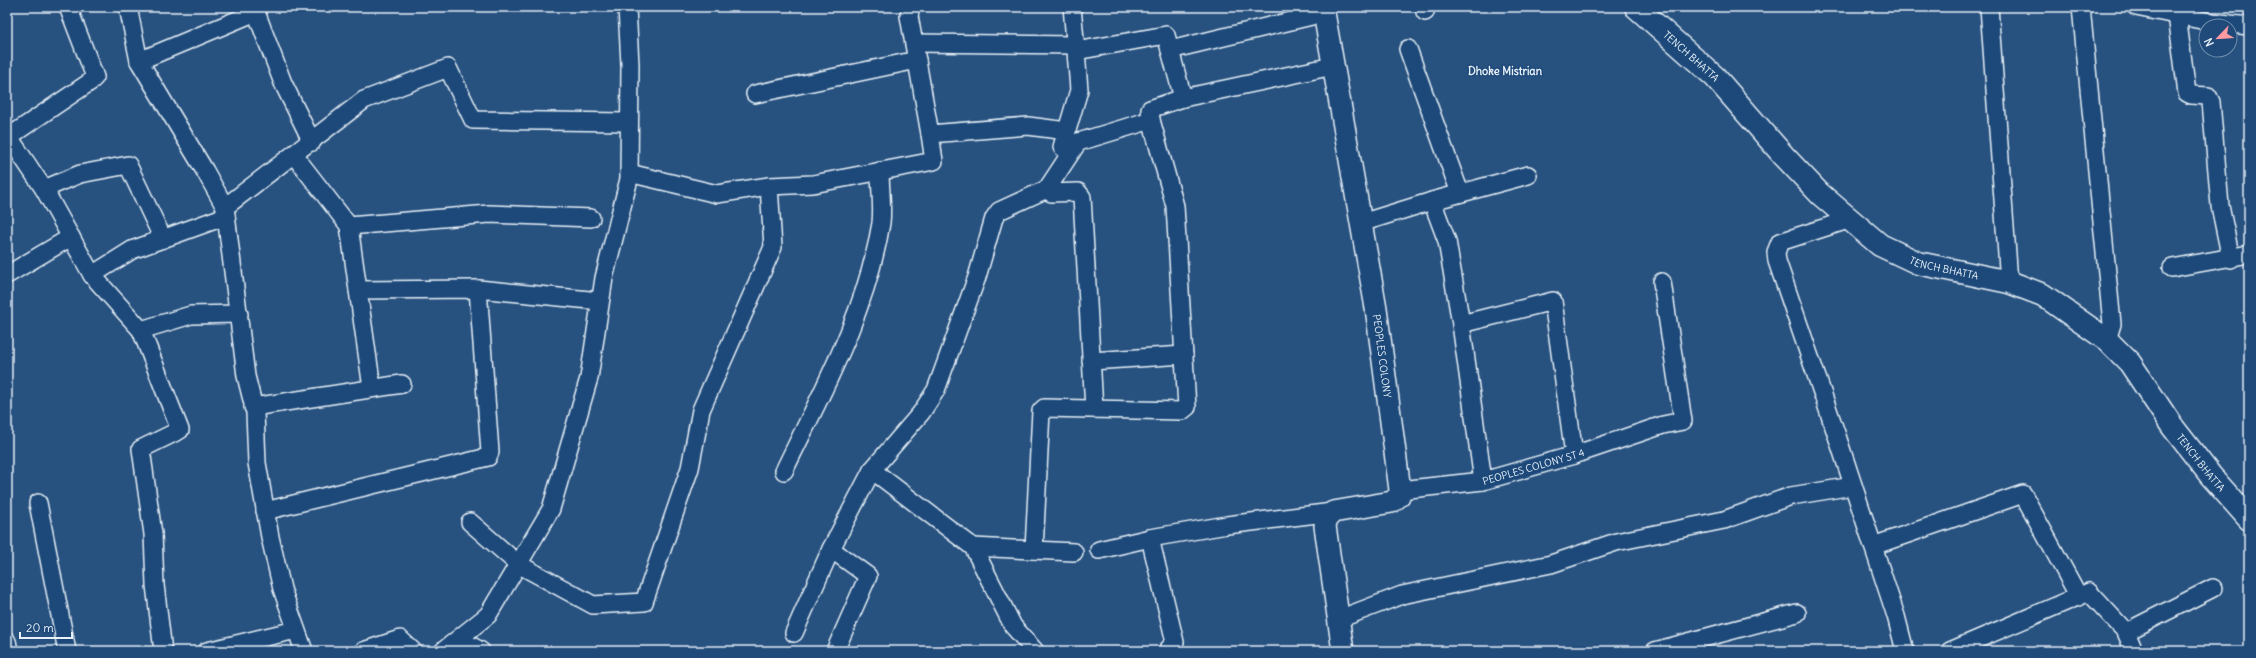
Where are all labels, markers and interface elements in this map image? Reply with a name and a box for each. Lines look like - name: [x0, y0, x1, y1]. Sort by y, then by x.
- north arrow: [2198, 18, 2238, 58]
- street label: TENCH BHATTA: [1660, 28, 1722, 85]
- text: N: [2201, 36, 2217, 49]
- district label: Dhoke Mistrian: [1468, 64, 1543, 78]
- street label: TENCH BHATTA: [1907, 254, 1980, 283]
- street label: PEOPLES COLONY: [1370, 313, 1394, 399]
- street label: TENCH BHATTA: [2174, 431, 2228, 495]
- street label: PEOPLES COLONY ST 4: [1481, 446, 1587, 488]
- scale bar: [20, 614, 72, 640]
- text: 20 m: [26, 620, 54, 635]

